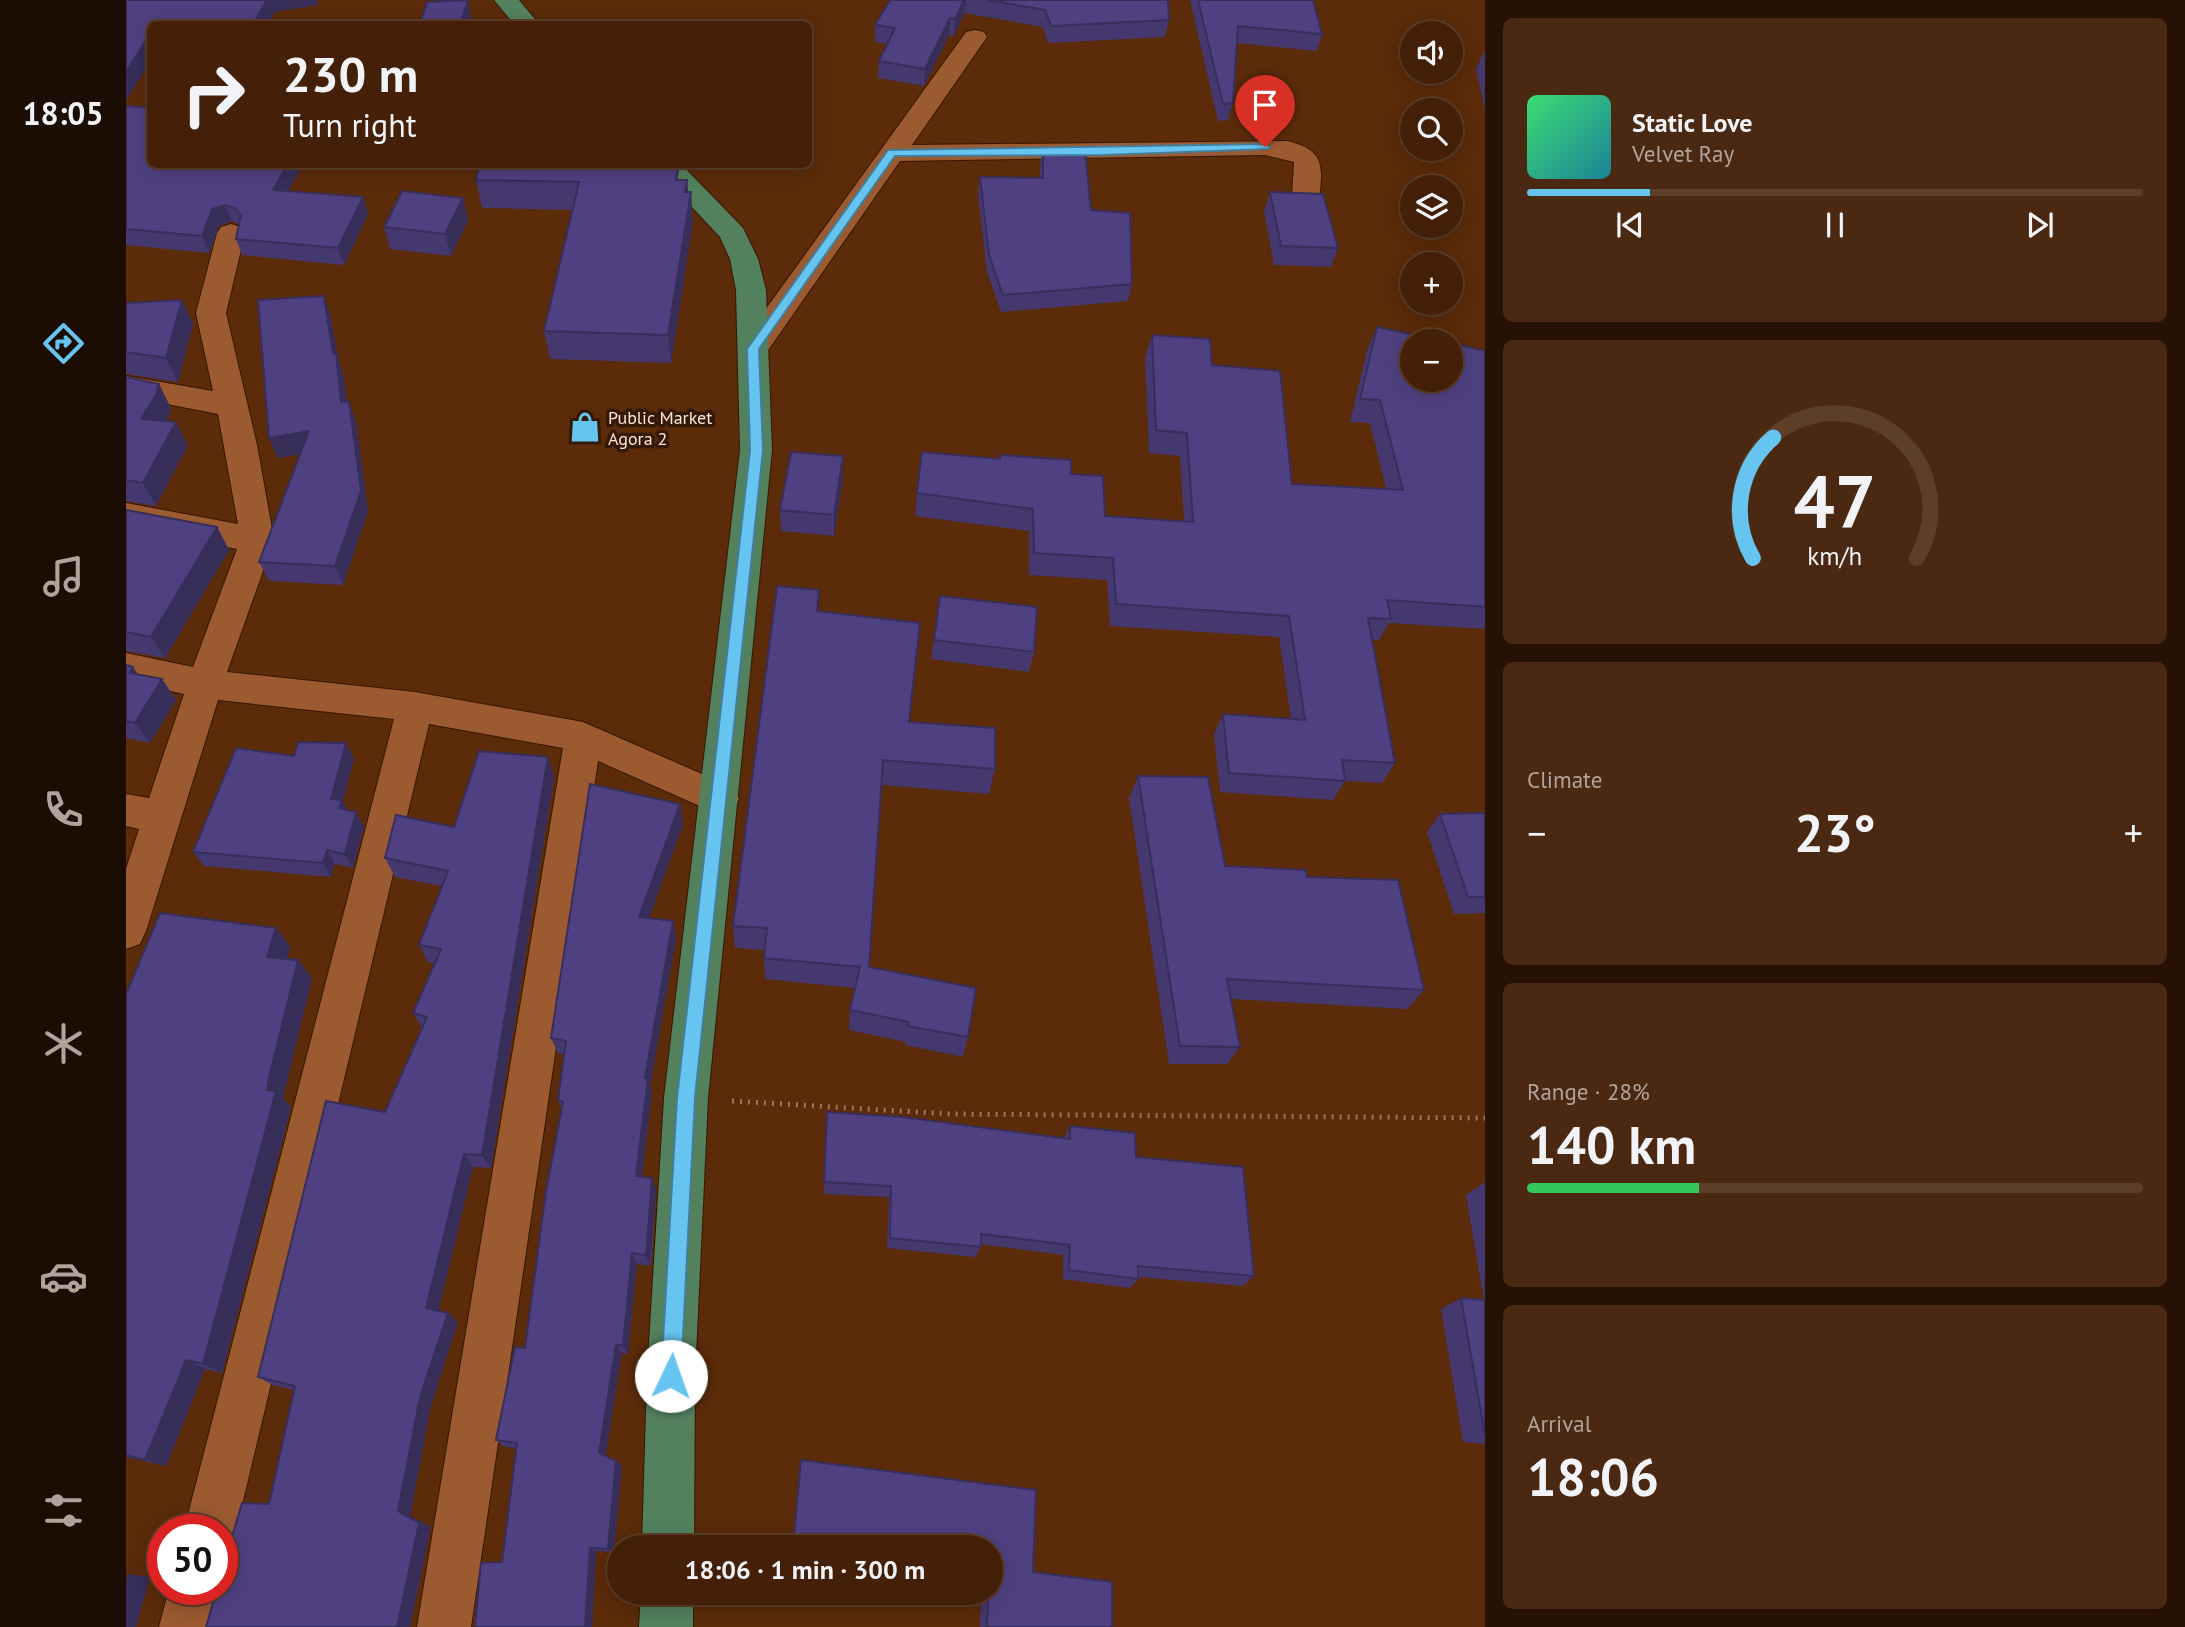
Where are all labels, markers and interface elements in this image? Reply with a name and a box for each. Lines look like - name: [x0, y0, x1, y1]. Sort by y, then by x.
- map controls: [1400, 21, 1463, 392]
- button: sound: [1400, 21, 1463, 84]
- text: 230 m: [283, 42, 418, 106]
- icon: right: [168, 49, 259, 140]
- pin: [1235, 75, 1295, 147]
- icon: arrive: [1246, 86, 1284, 124]
- text: 18:05: [22, 92, 104, 134]
- button: search: [1400, 98, 1463, 161]
- text: Turn right: [283, 104, 417, 146]
- text: Static Love: [1632, 106, 1753, 139]
- text: Velvet Ray: [1632, 139, 1734, 168]
- button: layers: [1400, 175, 1463, 238]
- icon: previous: [1611, 206, 1649, 244]
- icon: pause: [1816, 206, 1854, 244]
- icon: next: [2021, 206, 2059, 244]
- button: +: [1400, 252, 1463, 315]
- icon: directions: [39, 319, 88, 368]
- button: −: [1400, 329, 1463, 392]
- place label: Public Market Agora 2: [608, 406, 712, 450]
- shop icon: Public Market Agora 2: [568, 410, 602, 444]
- text: 47: [1794, 454, 1876, 548]
- text: km/h: [1808, 539, 1862, 571]
- icon: music: [39, 552, 88, 601]
- text: Climate: [1527, 765, 1602, 794]
- icon: phone: [39, 785, 88, 834]
- text: 23°: [1794, 799, 1876, 866]
- text: −: [1527, 808, 1546, 857]
- text: +: [2124, 808, 2143, 857]
- icon: climate: [39, 1019, 88, 1068]
- text: Range · 28%: [1527, 1077, 1650, 1106]
- text: 140 km: [1527, 1111, 1696, 1178]
- icon: car: [39, 1252, 88, 1301]
- position arrow: [634, 1339, 708, 1413]
- text: Arrival: [1527, 1409, 1591, 1438]
- text: 18:06: [1527, 1443, 1659, 1510]
- icon: filters: [39, 1486, 88, 1535]
- speed limit sign: 50: [147, 1514, 238, 1605]
- text: 18:06 · 1 min · 300 m: [685, 1553, 925, 1586]

